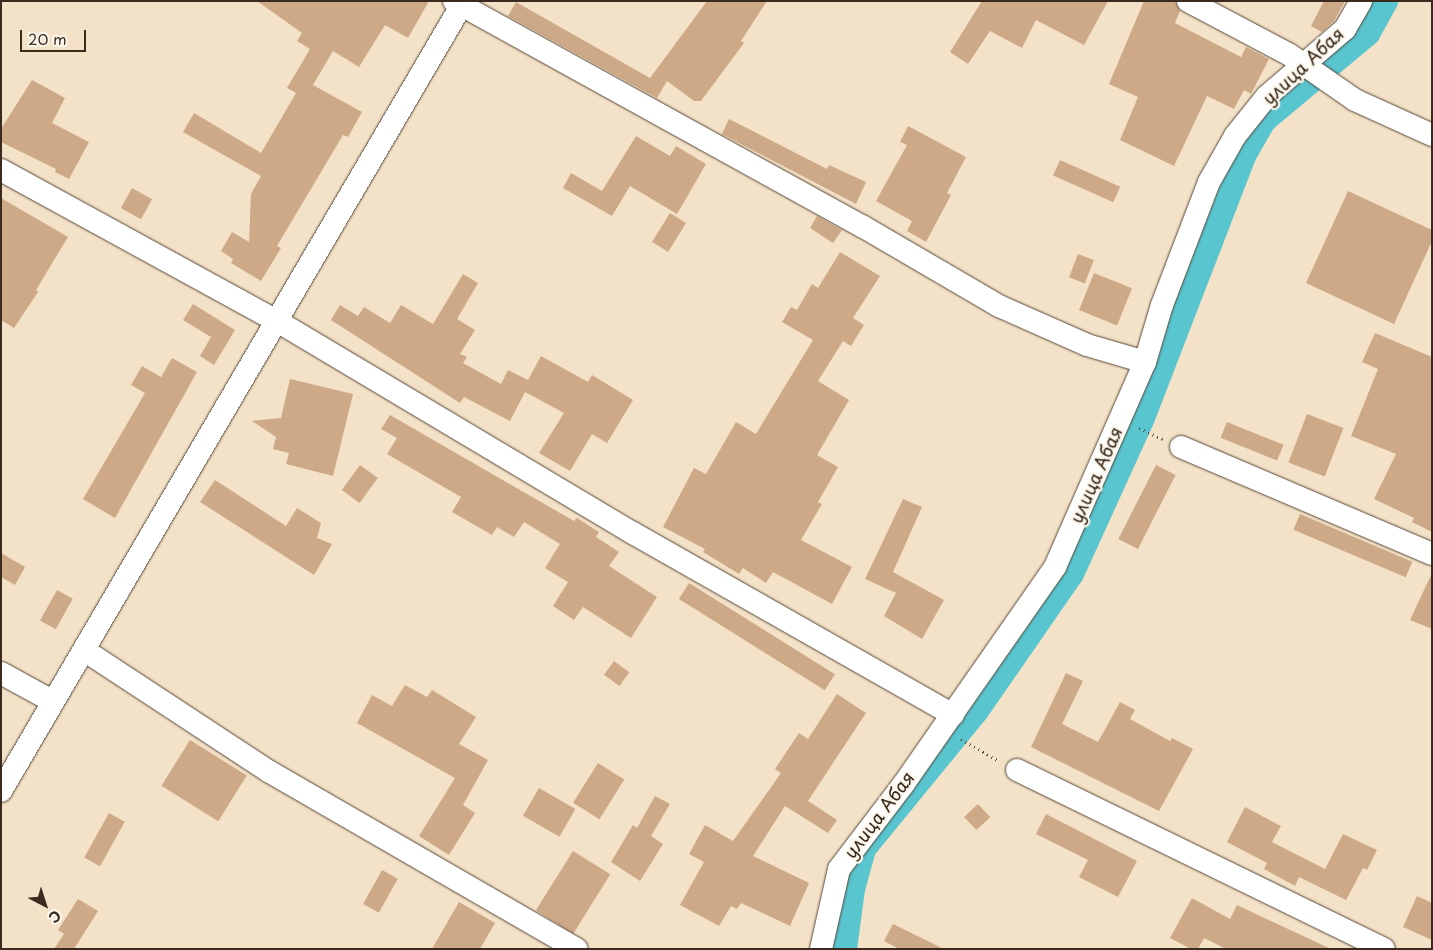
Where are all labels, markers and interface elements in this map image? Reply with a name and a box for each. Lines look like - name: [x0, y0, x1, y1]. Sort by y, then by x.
- scale bar: [22, 20, 89, 52]
- street label: улица Абая: [1258, 23, 1348, 109]
- text: 20 m: [28, 27, 67, 50]
- street label: улица Абая: [1065, 423, 1127, 527]
- street label: улица Абая: [839, 767, 919, 863]
- north arrow: [20, 880, 70, 930]
- text: С: [44, 905, 66, 928]

